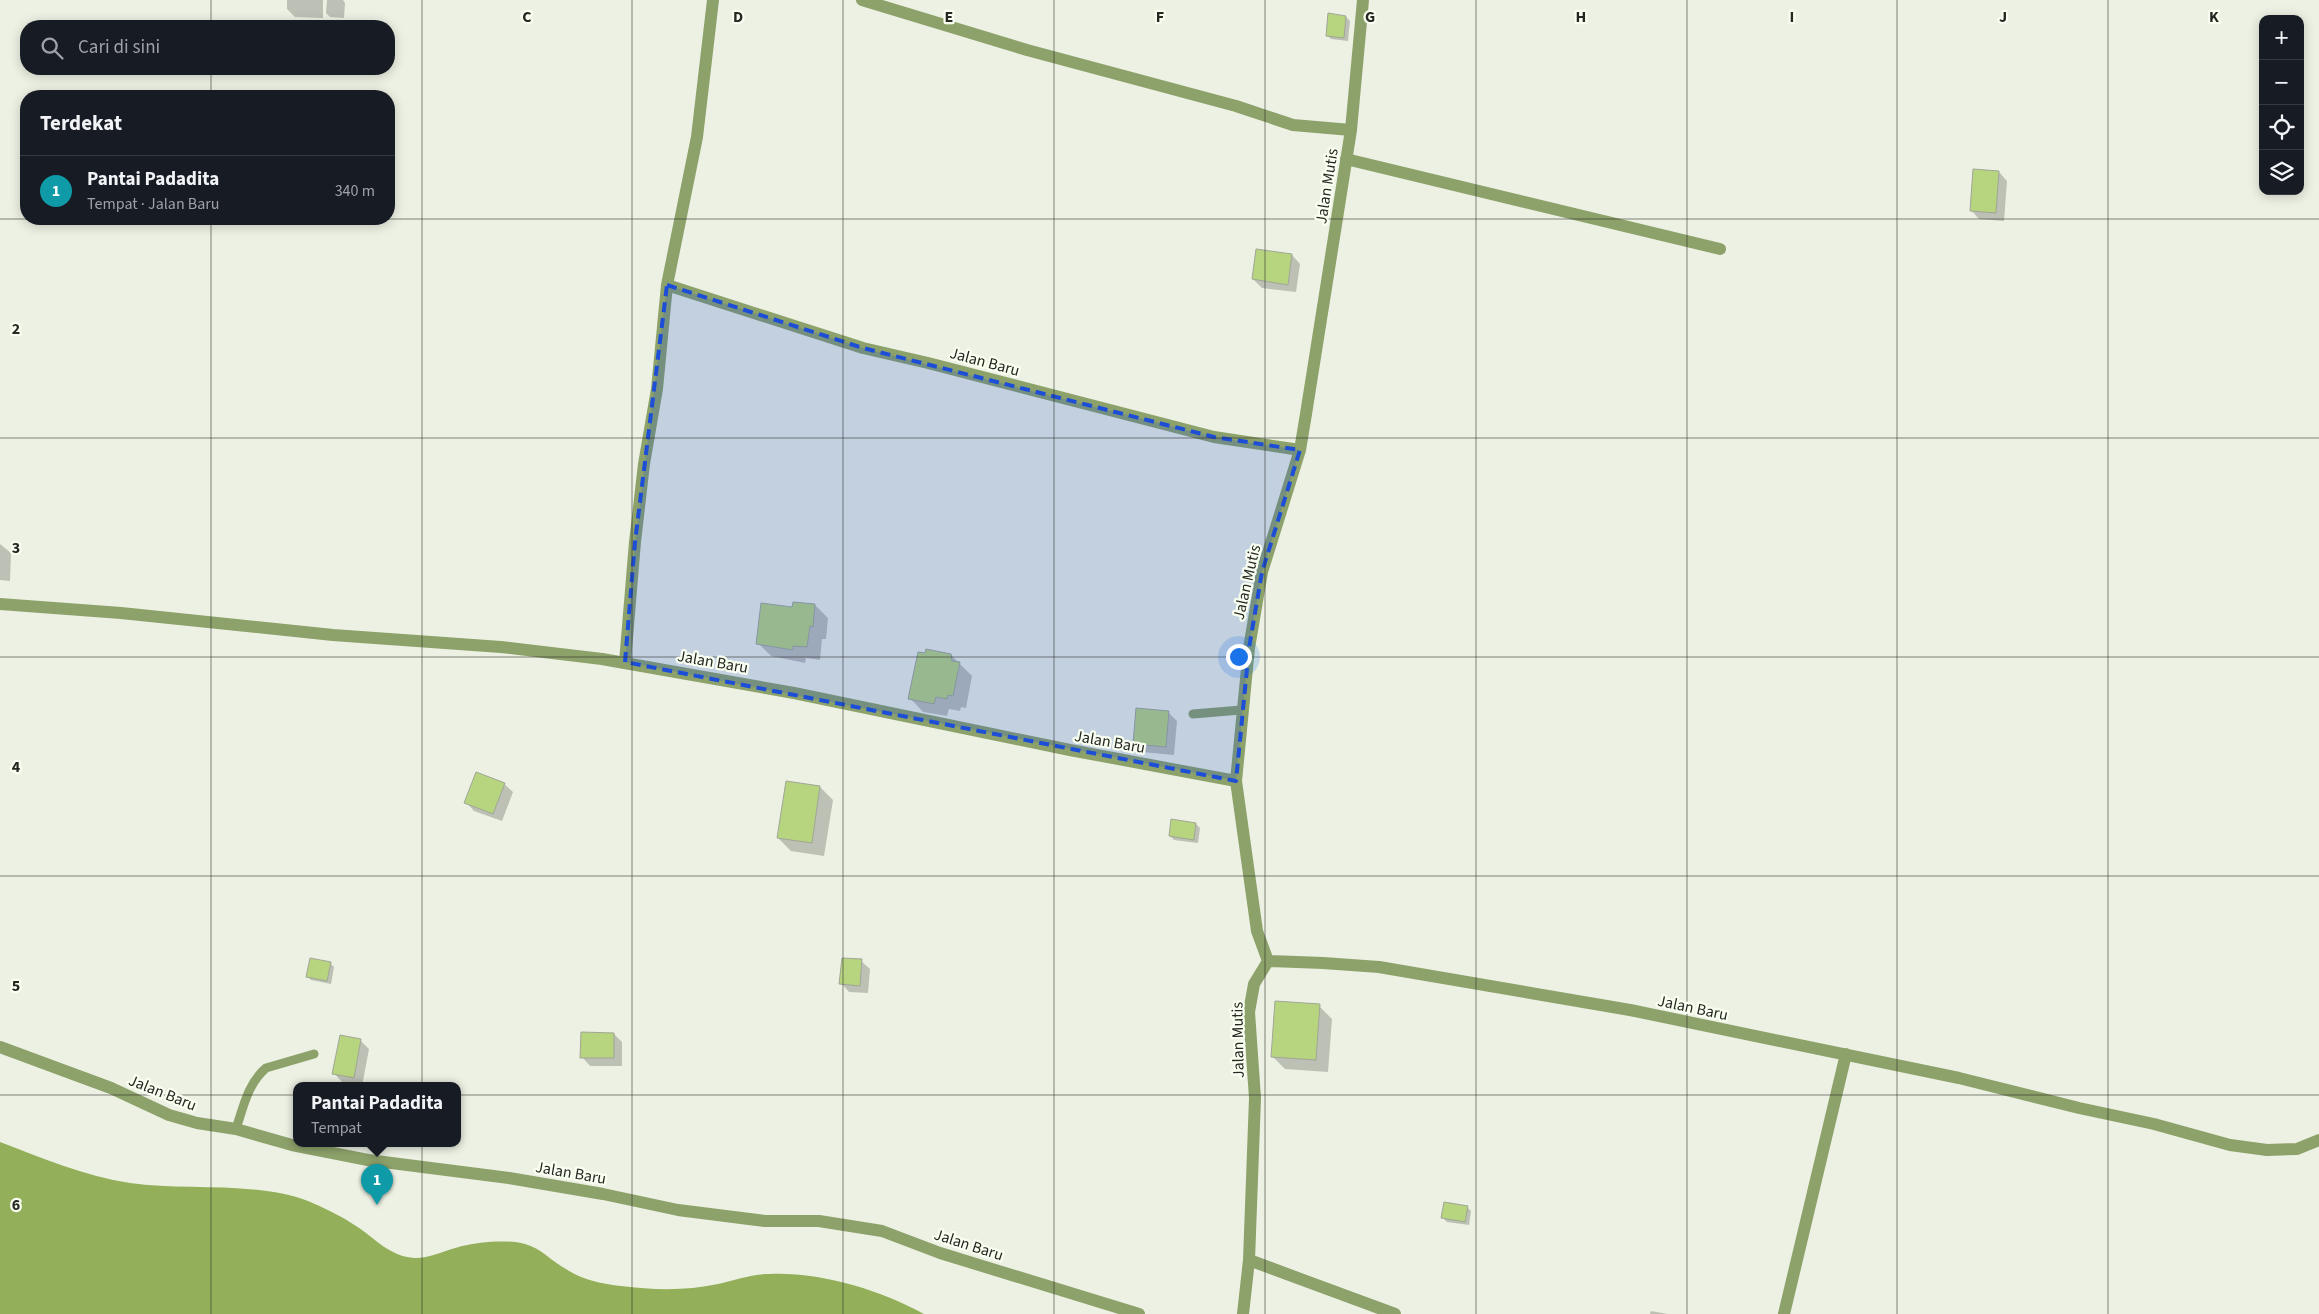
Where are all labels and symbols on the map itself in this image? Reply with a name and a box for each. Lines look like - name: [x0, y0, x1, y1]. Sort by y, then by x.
- text: C: [522, 6, 532, 28]
- text: D: [733, 6, 743, 28]
- text: E: [945, 6, 953, 28]
- text: F: [1156, 6, 1164, 28]
- text: G: [1365, 6, 1375, 28]
- text: H: [1576, 6, 1586, 28]
- text: I: [1790, 6, 1794, 28]
- text: J: [1999, 6, 2007, 28]
- text: K: [2209, 6, 2219, 28]
- street label: Jalan Mutis: [1310, 147, 1344, 226]
- text: 2: [12, 318, 20, 340]
- street label: Jalan Baru: [947, 342, 1022, 382]
- text: 3: [12, 537, 20, 559]
- street label: Jalan Mutis: [1228, 542, 1266, 622]
- your location: [1226, 644, 1252, 670]
- street label: Jalan Baru: [676, 645, 750, 679]
- street label: Jalan Baru: [1073, 725, 1147, 759]
- text: 4: [12, 756, 21, 778]
- text: 5: [12, 975, 20, 997]
- street label: Jalan Baru: [1656, 990, 1730, 1026]
- street label: Jalan Mutis: [1226, 1001, 1250, 1078]
- street label: Jalan Baru: [125, 1069, 200, 1117]
- street label: Jalan Baru: [534, 1156, 608, 1190]
- pin: 1: [361, 1164, 393, 1205]
- text: 6: [12, 1194, 20, 1216]
- street label: Jalan Baru: [931, 1223, 1006, 1266]

